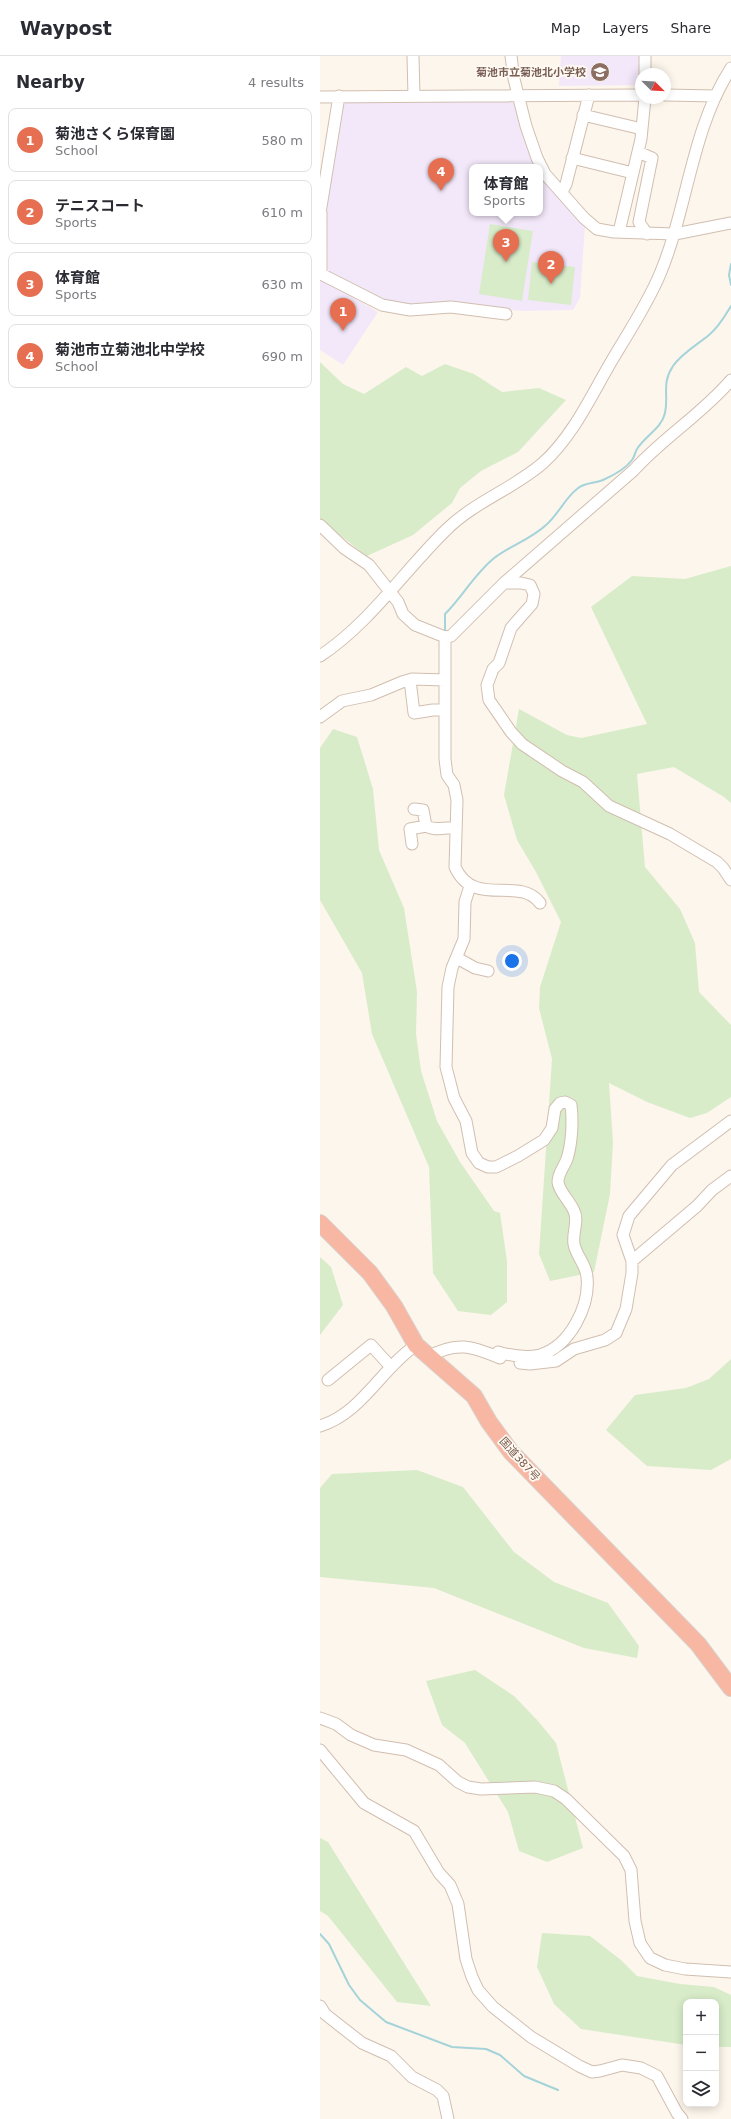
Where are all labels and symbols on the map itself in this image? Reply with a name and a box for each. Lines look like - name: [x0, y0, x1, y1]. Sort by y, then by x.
- school or university icon: 菊池市立菊池北小学校: [589, 61, 611, 83]
- place label: 菊池市立菊池北小学校: [476, 66, 586, 79]
- north arrow: [635, 68, 671, 104]
- pin: 4: [428, 158, 454, 191]
- pin: 3: [493, 229, 519, 262]
- pin: 2: [538, 251, 564, 284]
- pin: 1: [330, 298, 356, 331]
- your location: [502, 951, 522, 971]
- street label: 国道387号: [497, 1435, 543, 1484]

